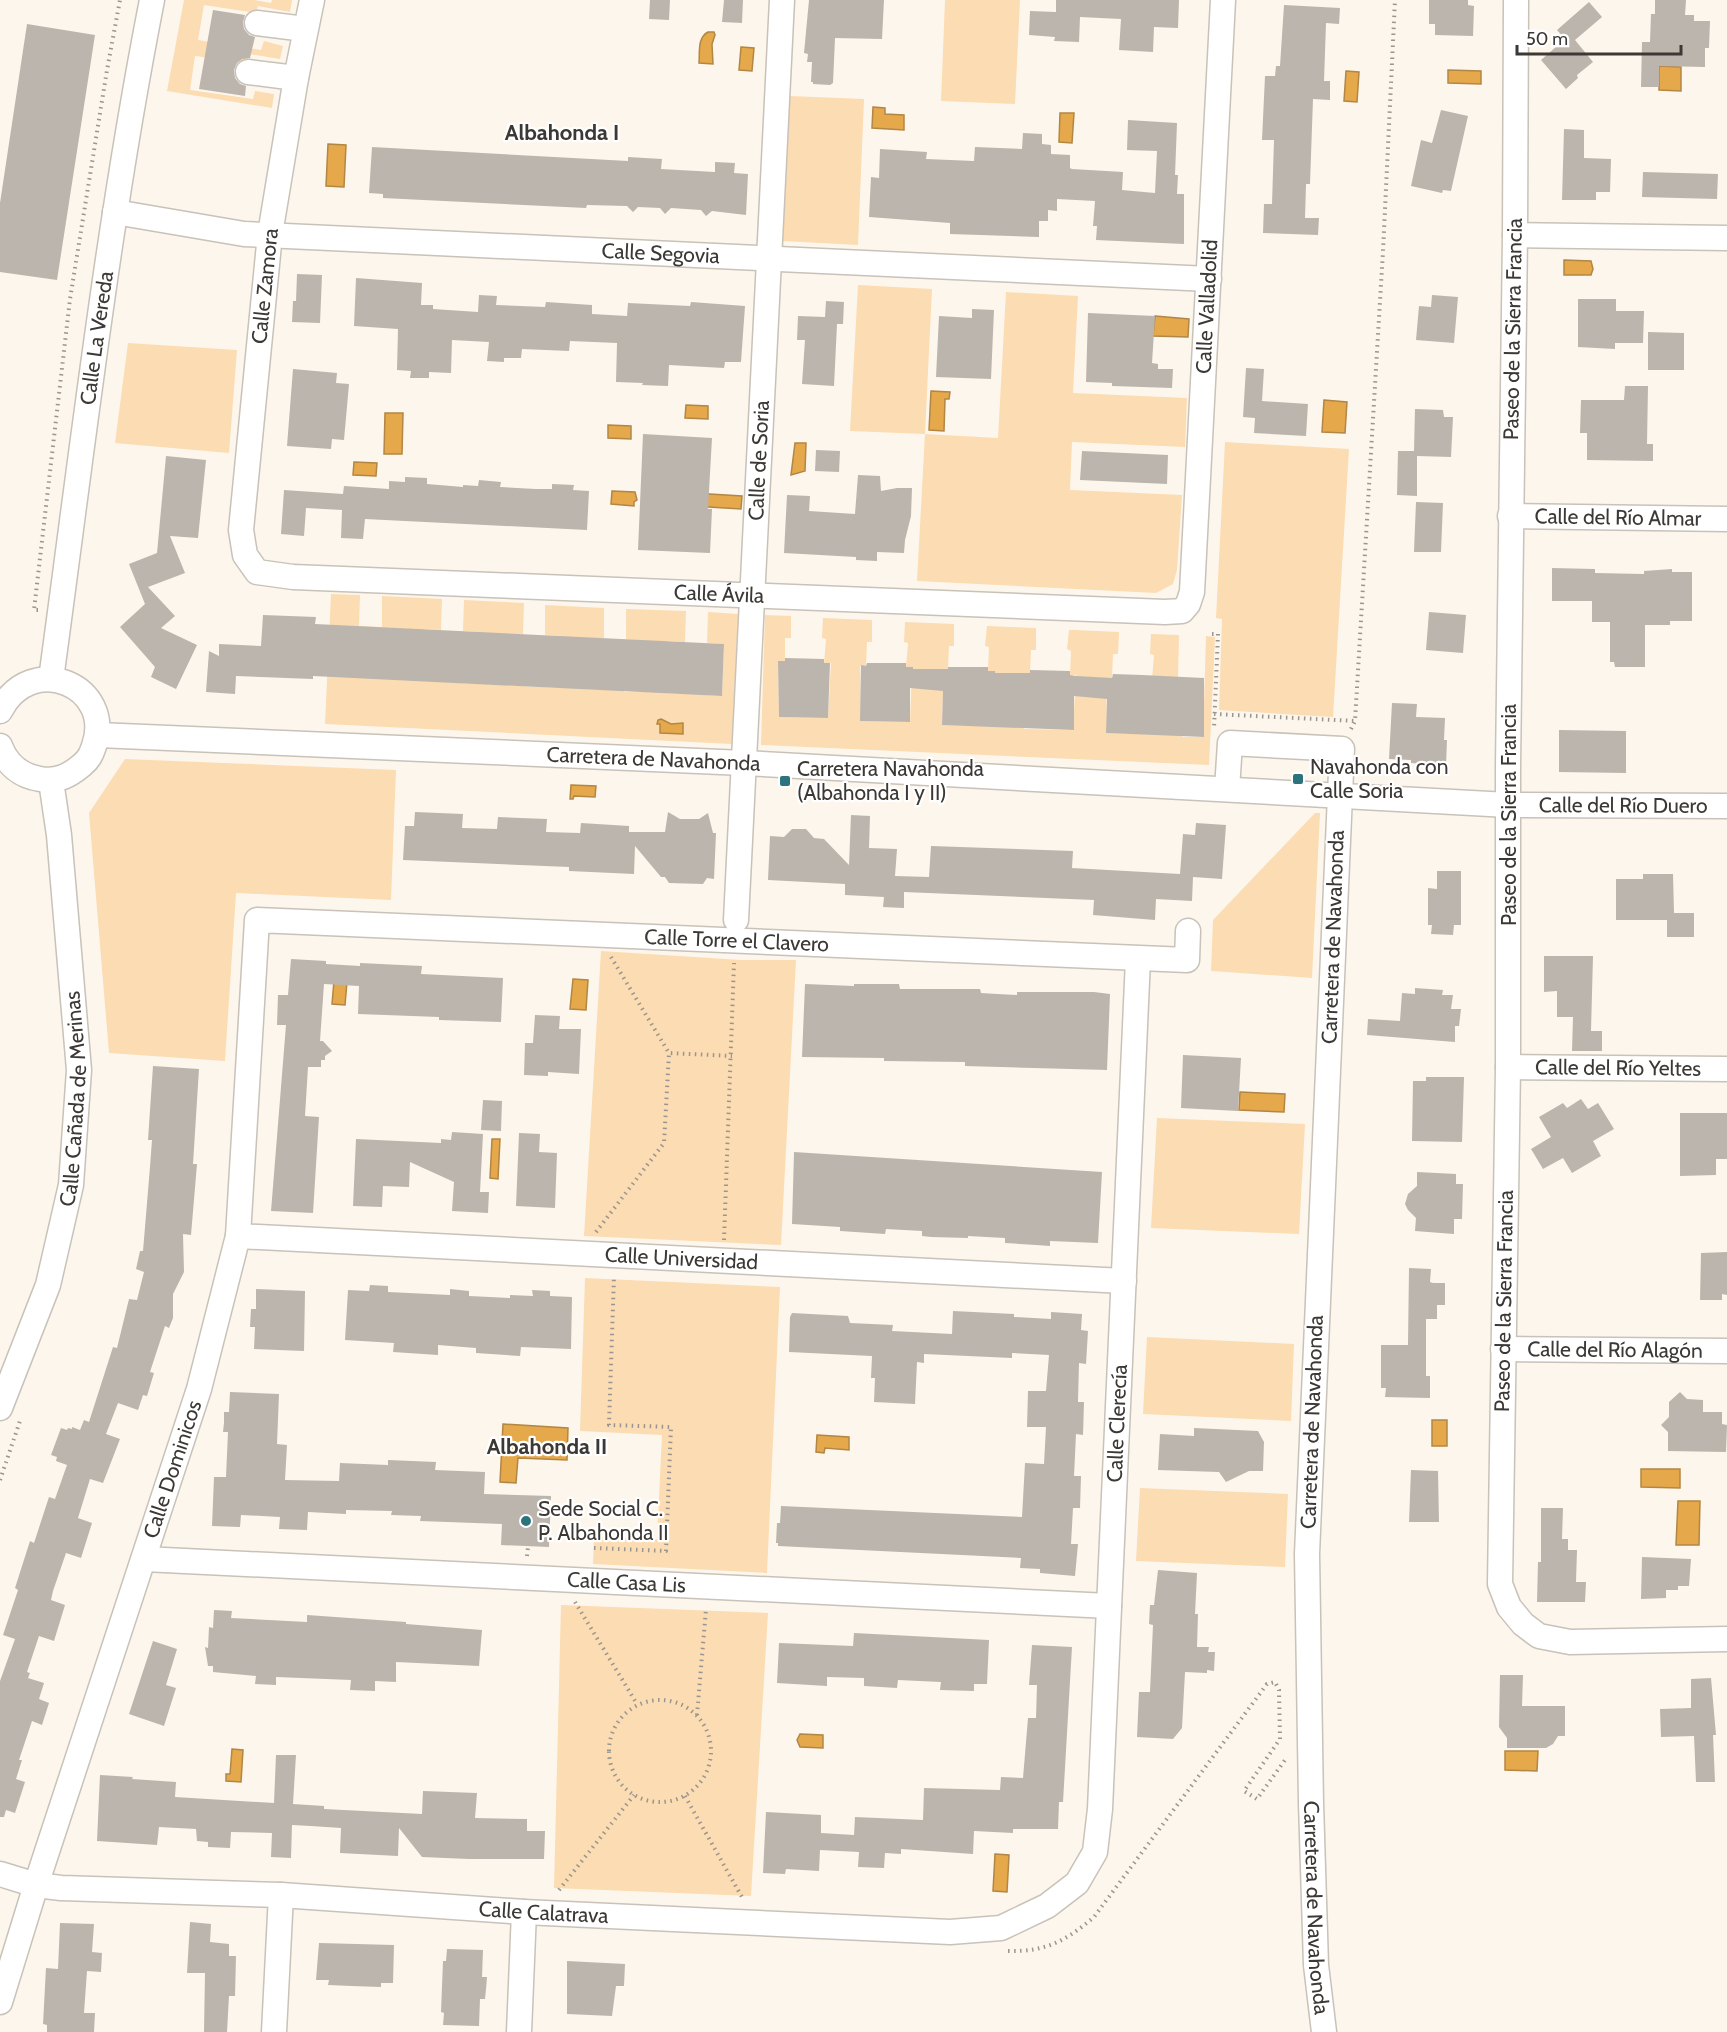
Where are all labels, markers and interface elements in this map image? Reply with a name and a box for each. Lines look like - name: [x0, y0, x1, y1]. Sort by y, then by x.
- scale bar: [1517, 18, 1680, 56]
- text: 50 m: [1526, 28, 1568, 50]
- district label: Albahonda I: [505, 119, 619, 146]
- street label: Paseo de la Sierra Francia: [1498, 218, 1527, 440]
- street label: Calle Zamora: [246, 227, 283, 345]
- street label: Calle Segovia: [601, 238, 720, 268]
- street label: Calle Valladolid: [1190, 239, 1222, 375]
- street label: Calle La Vereda: [75, 269, 118, 406]
- street label: Calle de Soria: [743, 400, 774, 521]
- street label: Calle del Río Almar: [1534, 503, 1702, 531]
- street label: Calle Ávila: [673, 579, 765, 608]
- street label: Paseo de la Sierra Francia: [1496, 704, 1521, 926]
- street label: Carretera de Navahonda: [546, 741, 761, 776]
- place label: Navahonda con Calle Soria: [1310, 754, 1448, 803]
- place label: Carretera Navahonda (Albahonda I y II): [797, 756, 984, 805]
- marker: Navahonda con Calle Soria: [1291, 772, 1305, 786]
- marker: Carretera Navahonda (Albahonda I y II): [778, 774, 792, 788]
- street label: Calle del Río Duero: [1539, 792, 1708, 818]
- street label: Carretera de Navahonda: [1316, 830, 1349, 1044]
- street label: Calle Torre el Clavero: [644, 924, 830, 957]
- street label: Calle Cañada de Merinas: [53, 990, 91, 1209]
- street label: Calle del Río Yeltes: [1535, 1054, 1701, 1081]
- street label: Paseo de la Sierra Francia: [1489, 1190, 1518, 1412]
- street label: Calle Universidad: [604, 1242, 759, 1274]
- street label: Carretera de Navahonda: [1295, 1315, 1328, 1529]
- street label: Calle del Río Alagón: [1527, 1336, 1703, 1363]
- street label: Calle Clerecía: [1102, 1364, 1132, 1483]
- street label: Calle Dominicos: [138, 1397, 207, 1541]
- district label: Albahonda II: [487, 1433, 607, 1460]
- place label: Sede Social C. P. Albahonda II: [538, 1496, 669, 1545]
- marker: Sede Social C. P. Albahonda II: [519, 1514, 533, 1528]
- street label: Calle Casa Lis: [567, 1567, 687, 1597]
- street label: Carretera de Navahonda: [1299, 1800, 1335, 2016]
- street label: Calle Calatrava: [478, 1896, 609, 1928]

